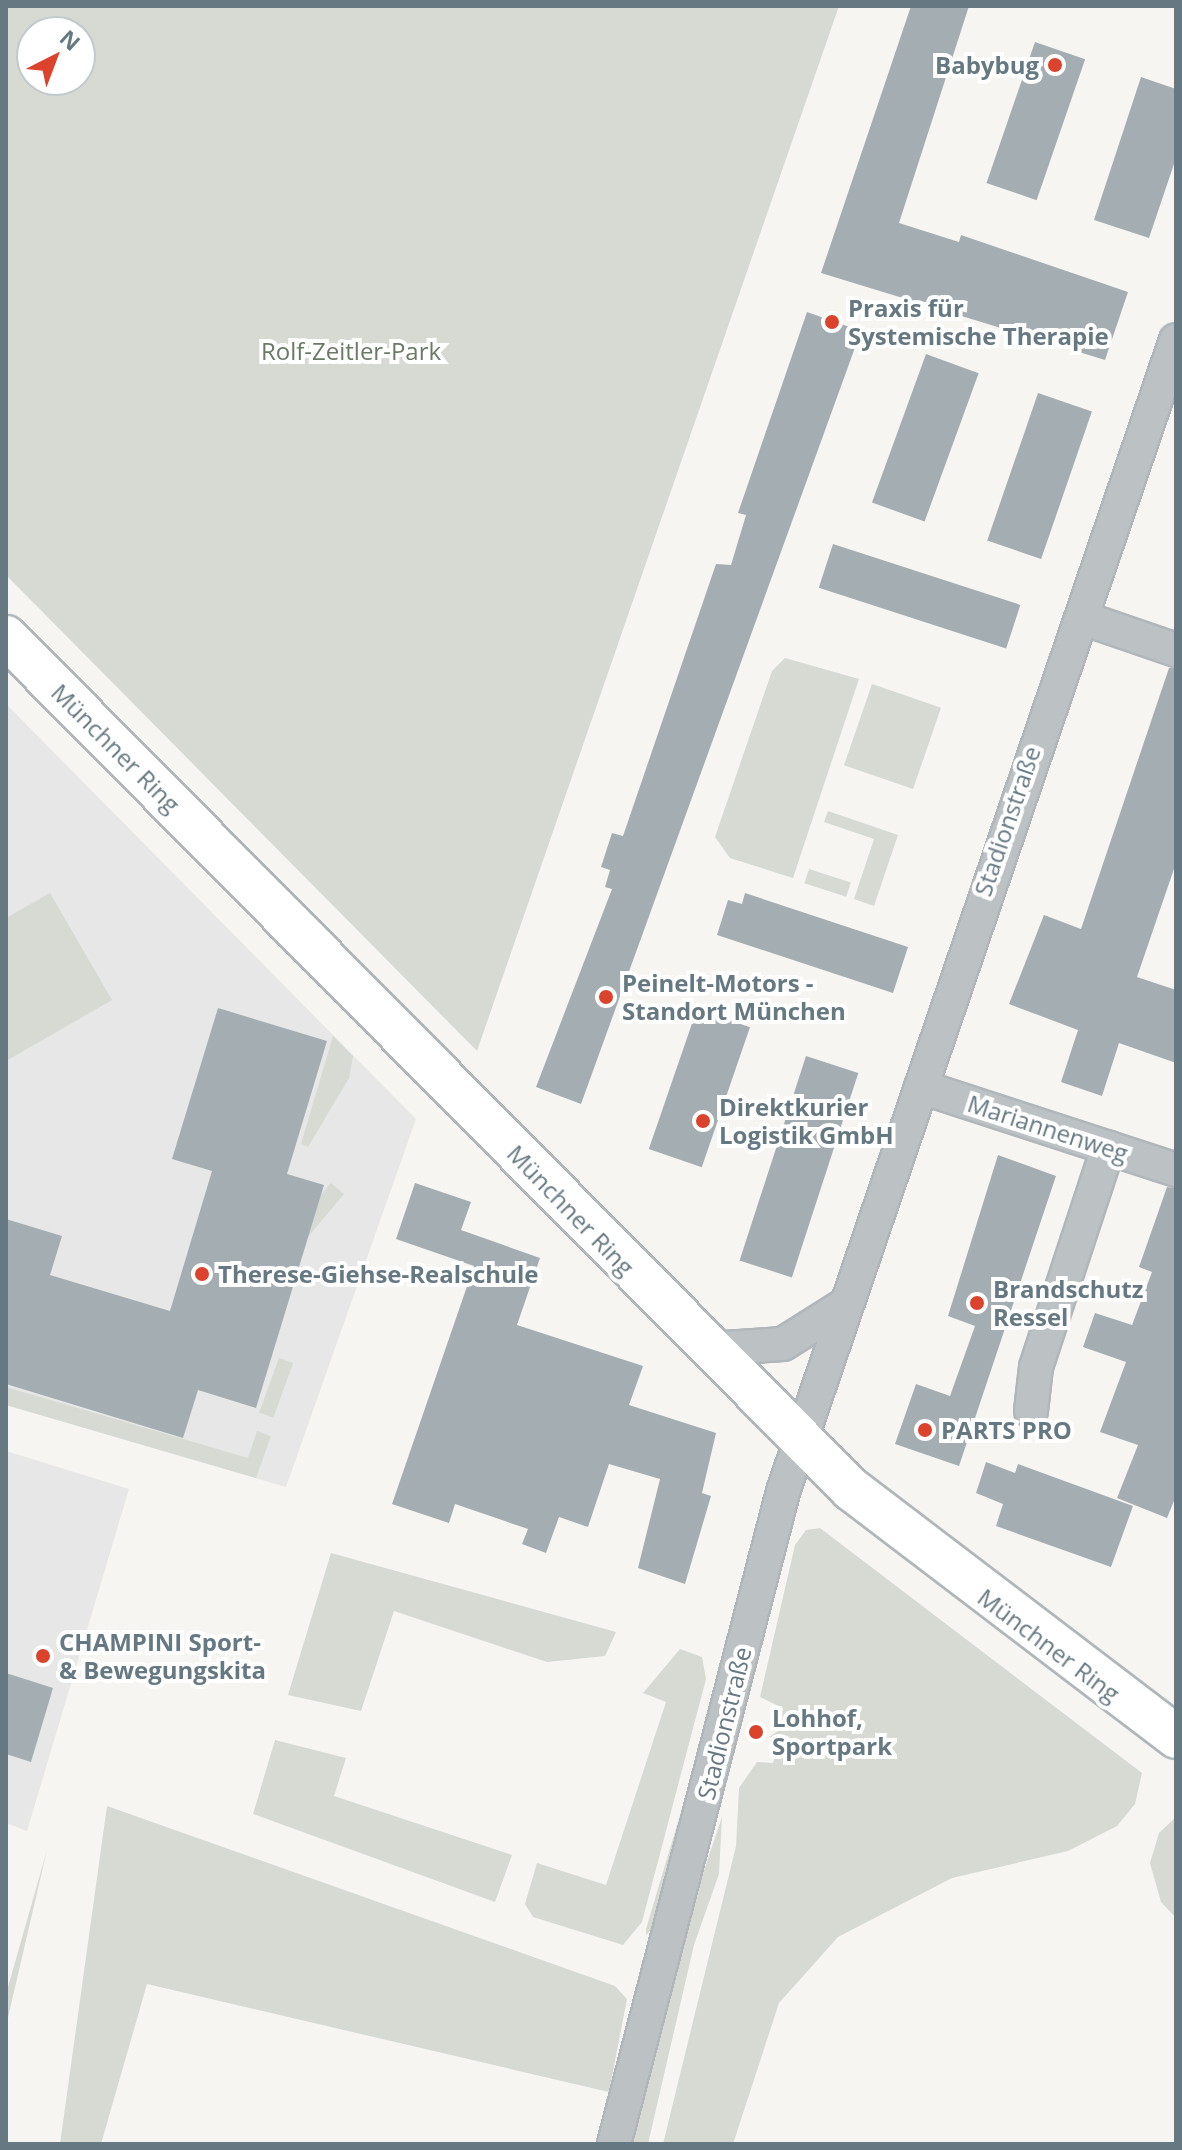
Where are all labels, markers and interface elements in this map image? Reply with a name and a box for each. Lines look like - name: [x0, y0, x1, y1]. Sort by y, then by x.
- north arrow: [16, 16, 96, 96]
- text: N: [54, 23, 87, 57]
- place label: Babybug: [935, 51, 1039, 79]
- marker: Babybug: [1046, 56, 1064, 74]
- place label: Praxis für Systemische Therapie: [848, 294, 1109, 350]
- marker: Praxis für Systemische Therapie: [823, 313, 841, 331]
- park label: Rolf-Zeitler-Park: [261, 337, 441, 365]
- street label: Münchner Ring: [46, 678, 186, 818]
- street label: Stadionstraße: [968, 742, 1046, 900]
- place label: Peinelt-Motors - Standort München: [622, 969, 846, 1025]
- marker: Peinelt-Motors - Standort München: [597, 988, 615, 1006]
- street label: Mariannenweg: [964, 1089, 1132, 1167]
- place label: Direktkurier Logistik GmbH: [719, 1093, 894, 1149]
- marker: Direktkurier Logistik GmbH: [694, 1112, 712, 1130]
- street label: Münchner Ring: [502, 1139, 640, 1281]
- place label: Therese-Giehse-Realschule: [218, 1260, 538, 1288]
- marker: Therese-Giehse-Realschule: [193, 1265, 211, 1283]
- place label: Brandschutz Ressel: [993, 1275, 1143, 1331]
- marker: Brandschutz Ressel: [968, 1294, 986, 1312]
- place label: PARTS PRO: [941, 1416, 1072, 1444]
- marker: PARTS PRO: [916, 1421, 934, 1439]
- street label: Münchner Ring: [972, 1582, 1126, 1708]
- place label: CHAMPINI Sport- & Bewegungskita: [59, 1628, 266, 1684]
- street label: Stadionstraße: [691, 1644, 757, 1802]
- marker: CHAMPINI Sport- & Bewegungskita: [34, 1647, 52, 1665]
- place label: Lohhof, Sportpark: [772, 1704, 892, 1760]
- marker: Lohhof, Sportpark: [747, 1723, 765, 1741]

